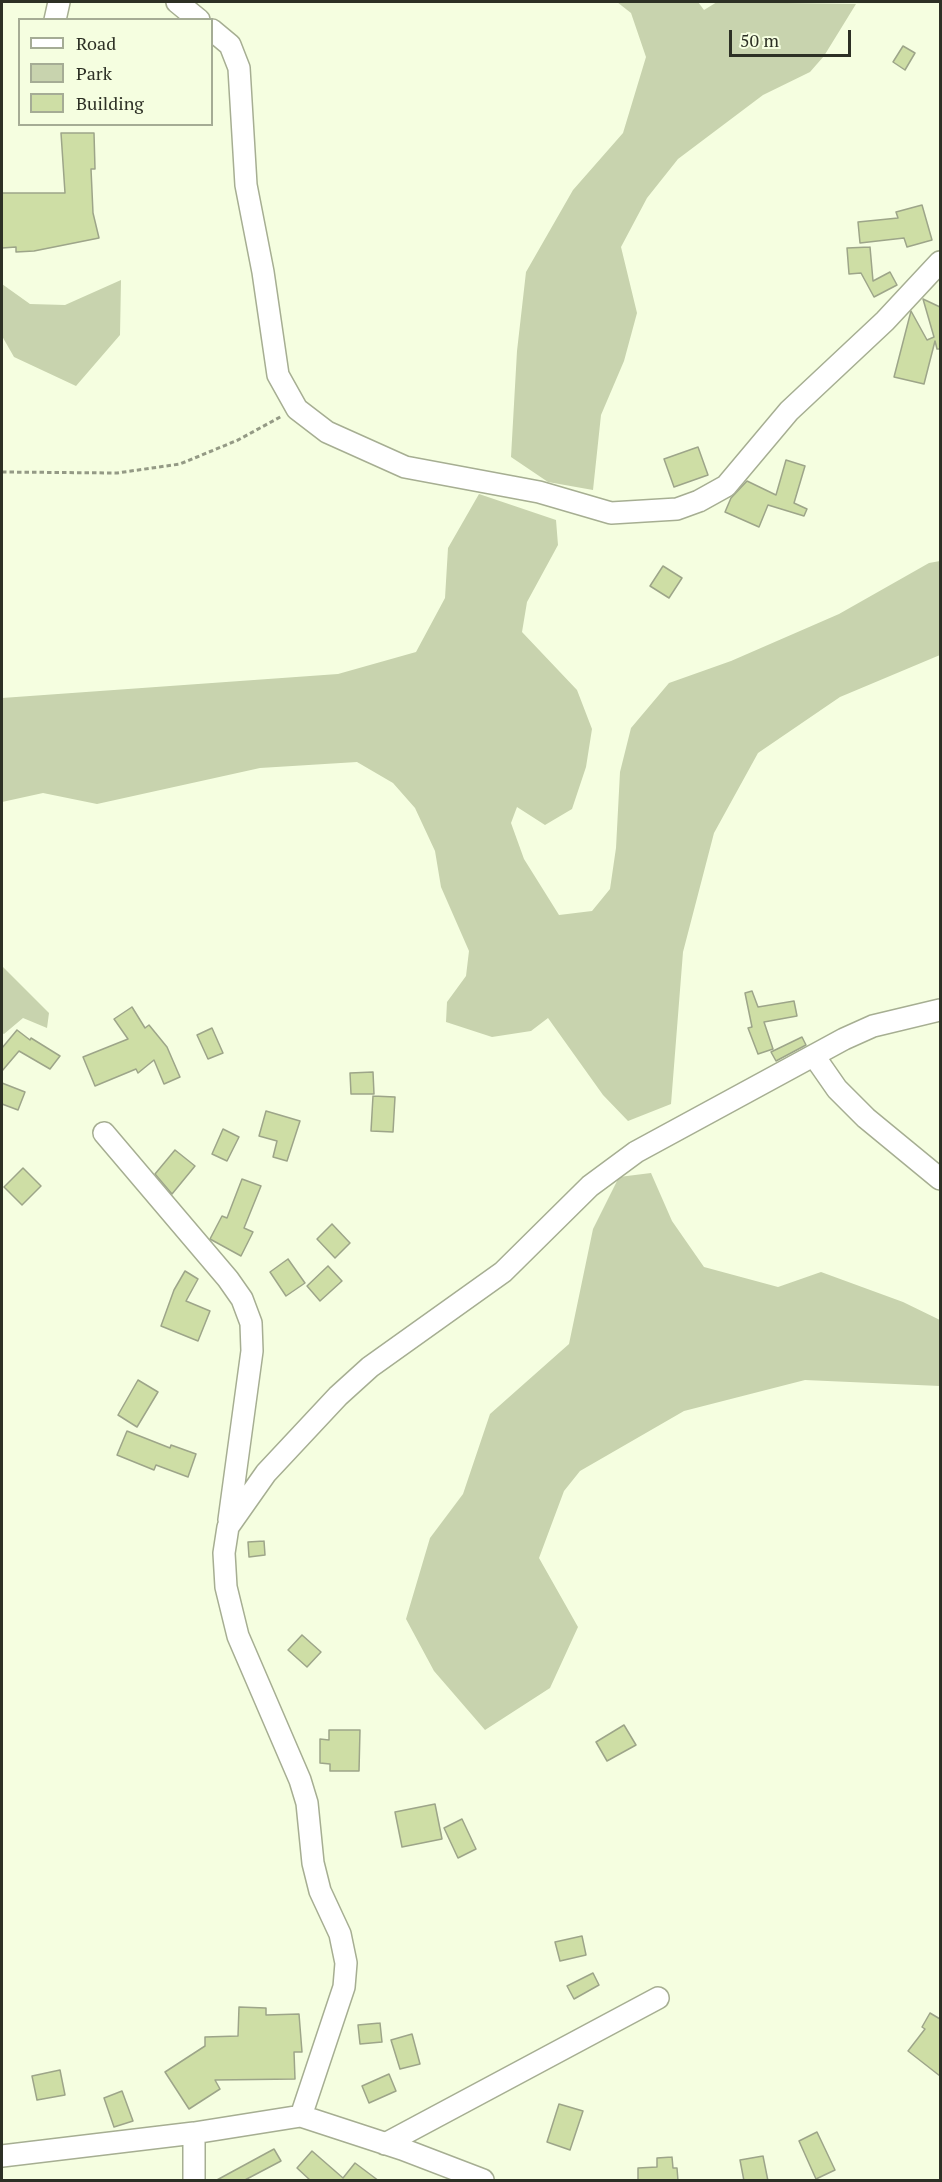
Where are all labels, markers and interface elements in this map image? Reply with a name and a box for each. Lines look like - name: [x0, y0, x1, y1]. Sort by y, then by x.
- legend: [18, 18, 213, 126]
- scale bar: [732, 18, 854, 56]
- text: 50 m: [740, 28, 779, 52]
- text: Road: [76, 31, 116, 55]
- text: Park: [76, 61, 112, 85]
- text: Building: [76, 91, 144, 115]

